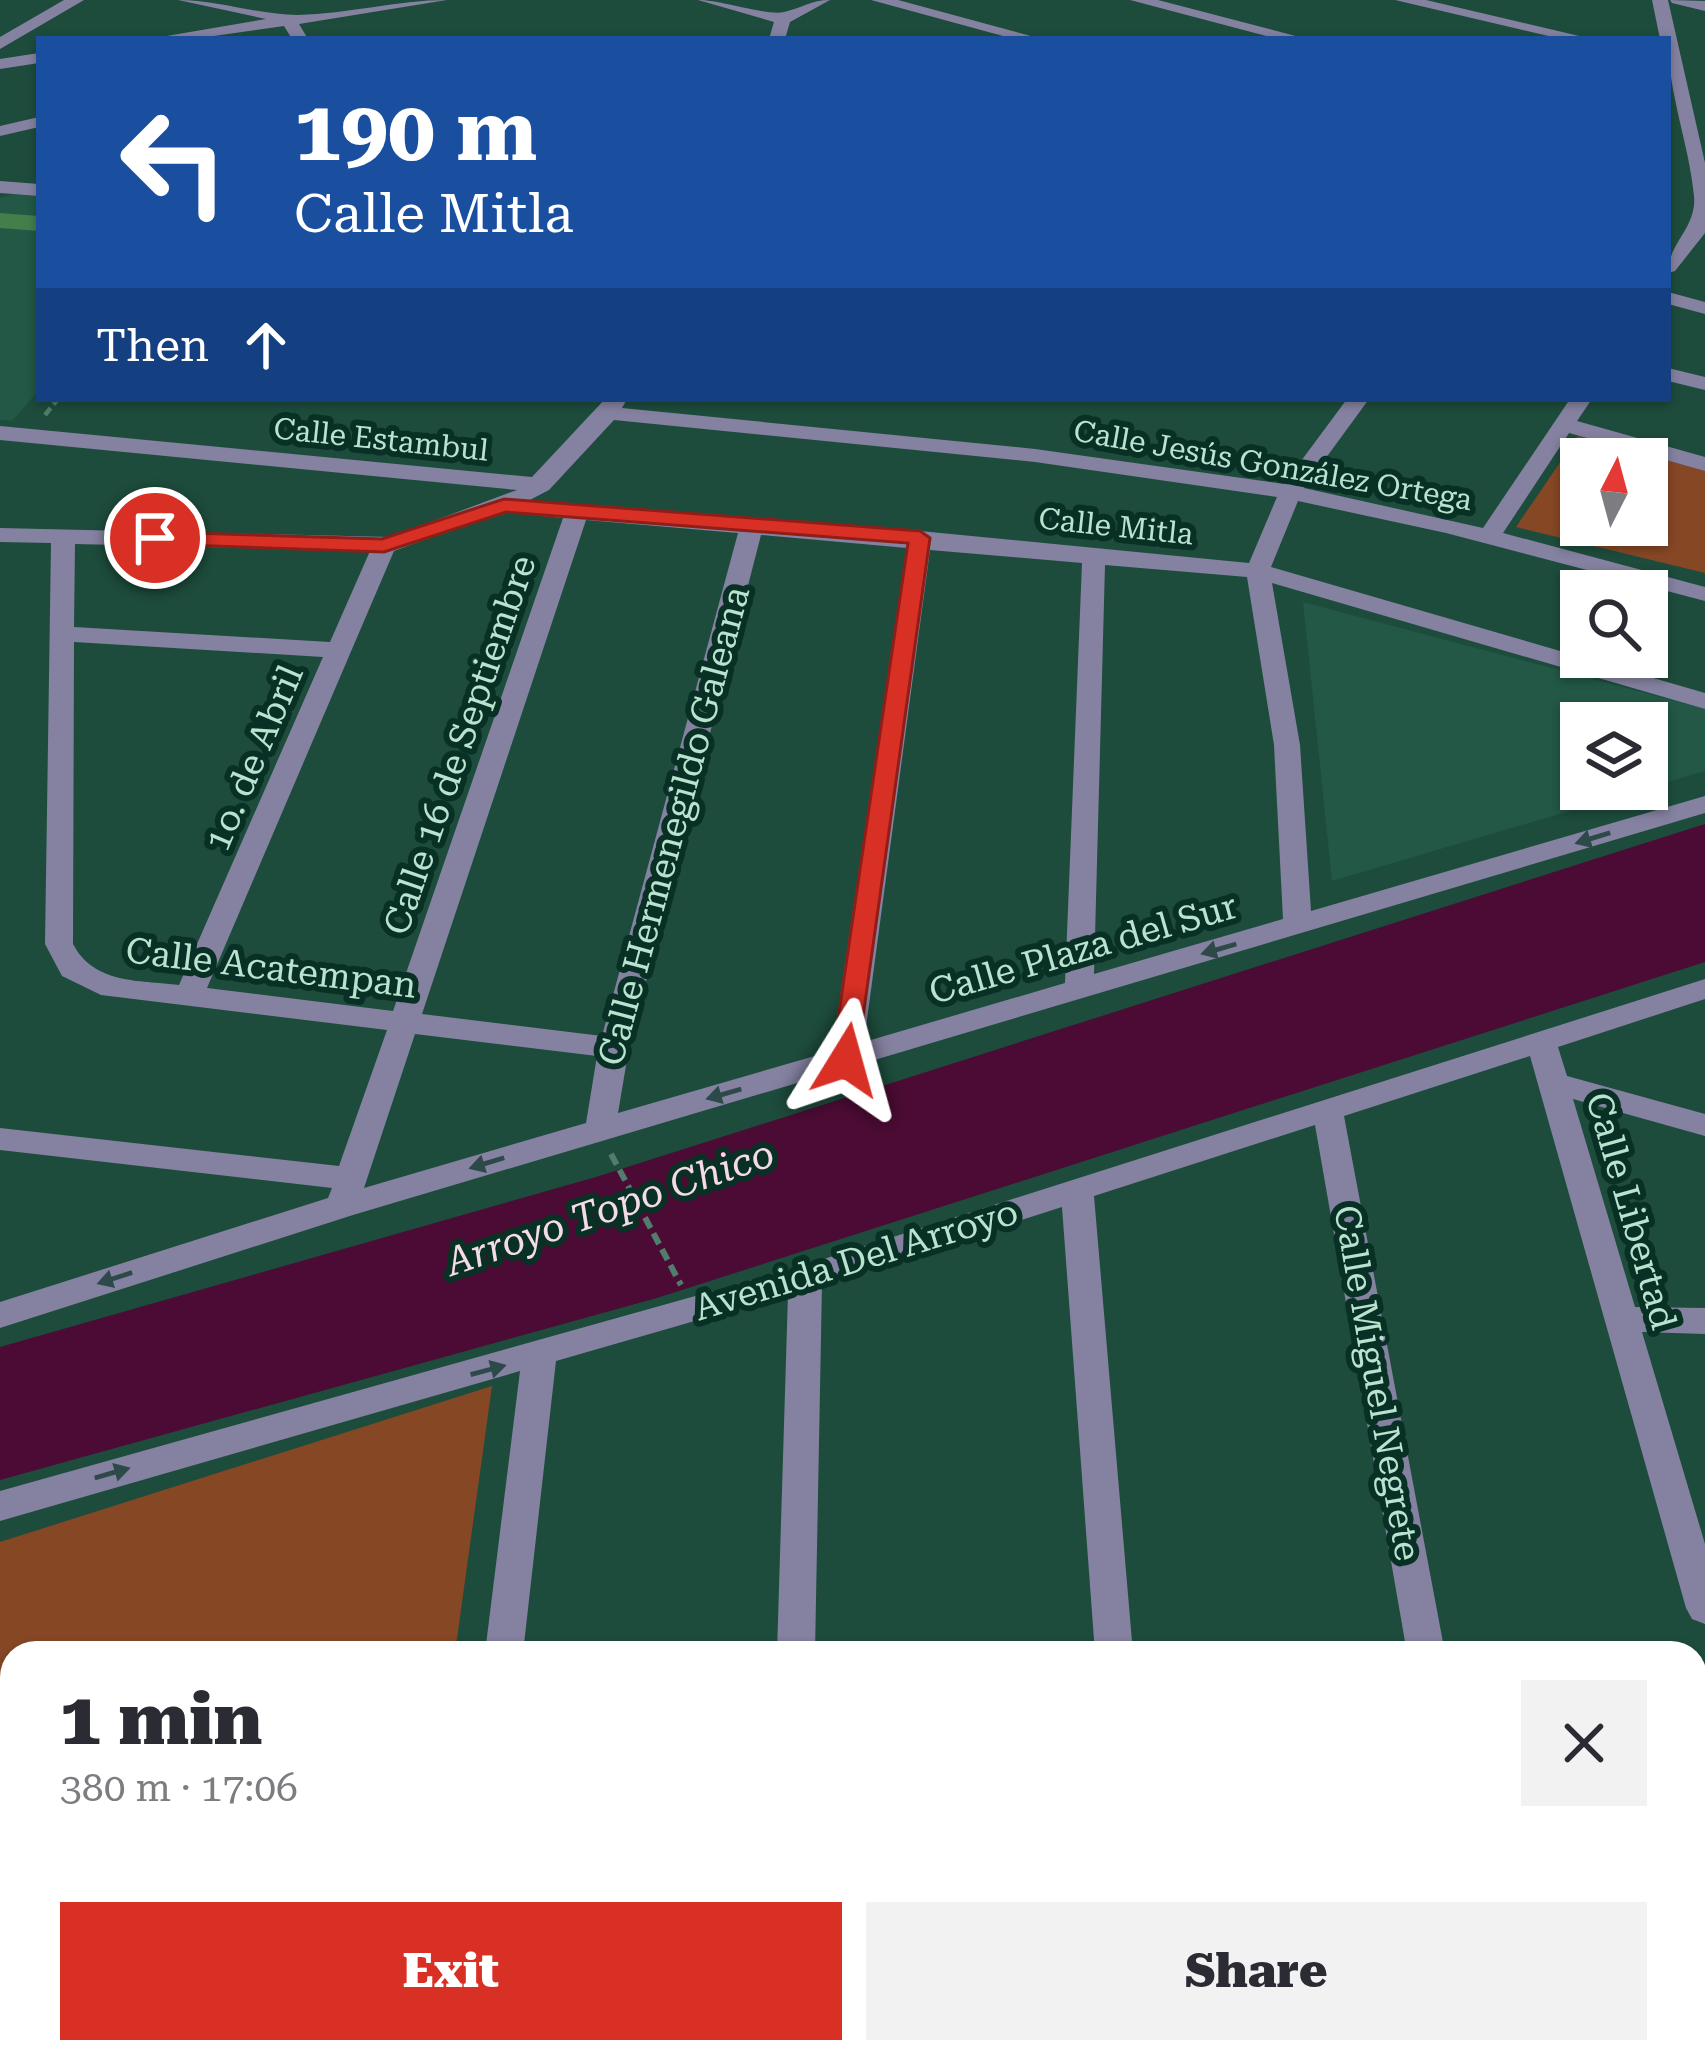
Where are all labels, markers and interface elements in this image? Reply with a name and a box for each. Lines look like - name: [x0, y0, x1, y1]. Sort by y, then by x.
- text: 190 m: [294, 82, 537, 180]
- icon: left: [96, 84, 252, 240]
- text: Calle Mitla: [294, 182, 573, 245]
- icon: ahead: [233, 312, 299, 378]
- text: Then: [96, 319, 209, 372]
- street label: Calle Estambul: [272, 410, 490, 468]
- street label: Calle Jesús González Ortega: [1071, 413, 1475, 517]
- north arrow: [1560, 438, 1668, 546]
- map controls: [1560, 438, 1668, 810]
- pin: [104, 487, 206, 589]
- street label: Calle Mitla: [1037, 500, 1195, 552]
- icon: arrive: [122, 505, 188, 571]
- street label: Calle 16 de Septiembre: [375, 550, 545, 940]
- button: search: [1560, 570, 1668, 678]
- street label: Calle Hermenegildo Galeana: [590, 581, 758, 1070]
- street label: 1o. de Abril: [196, 659, 312, 857]
- button: layers: [1560, 702, 1668, 810]
- one-way arrow: [1574, 830, 1611, 848]
- street label: Calle Plaza del Sur: [924, 885, 1242, 1013]
- street label: Calle Acatempan: [123, 929, 419, 1007]
- one-way arrow: [1200, 941, 1237, 959]
- position arrow: [783, 997, 909, 1123]
- one-way arrow: [705, 1086, 742, 1105]
- street label: Calle Libertad: [1577, 1088, 1685, 1334]
- water label: Arroyo Topo Chico: [438, 1130, 780, 1286]
- one-way arrow: [469, 1155, 505, 1173]
- street label: Avenida Del Arroyo: [689, 1191, 1023, 1329]
- street label: Calle Miguel Negrete: [1325, 1202, 1429, 1564]
- one-way arrow: [96, 1270, 133, 1289]
- one-way arrow: [470, 1359, 507, 1378]
- one-way arrow: [94, 1463, 131, 1481]
- text: 1 min: [60, 1677, 262, 1762]
- button: close: [1521, 1680, 1647, 1806]
- text: 380 m · 17:06: [60, 1765, 298, 1811]
- button: Exit: [60, 1902, 842, 2040]
- button: Share: [866, 1902, 1647, 2040]

